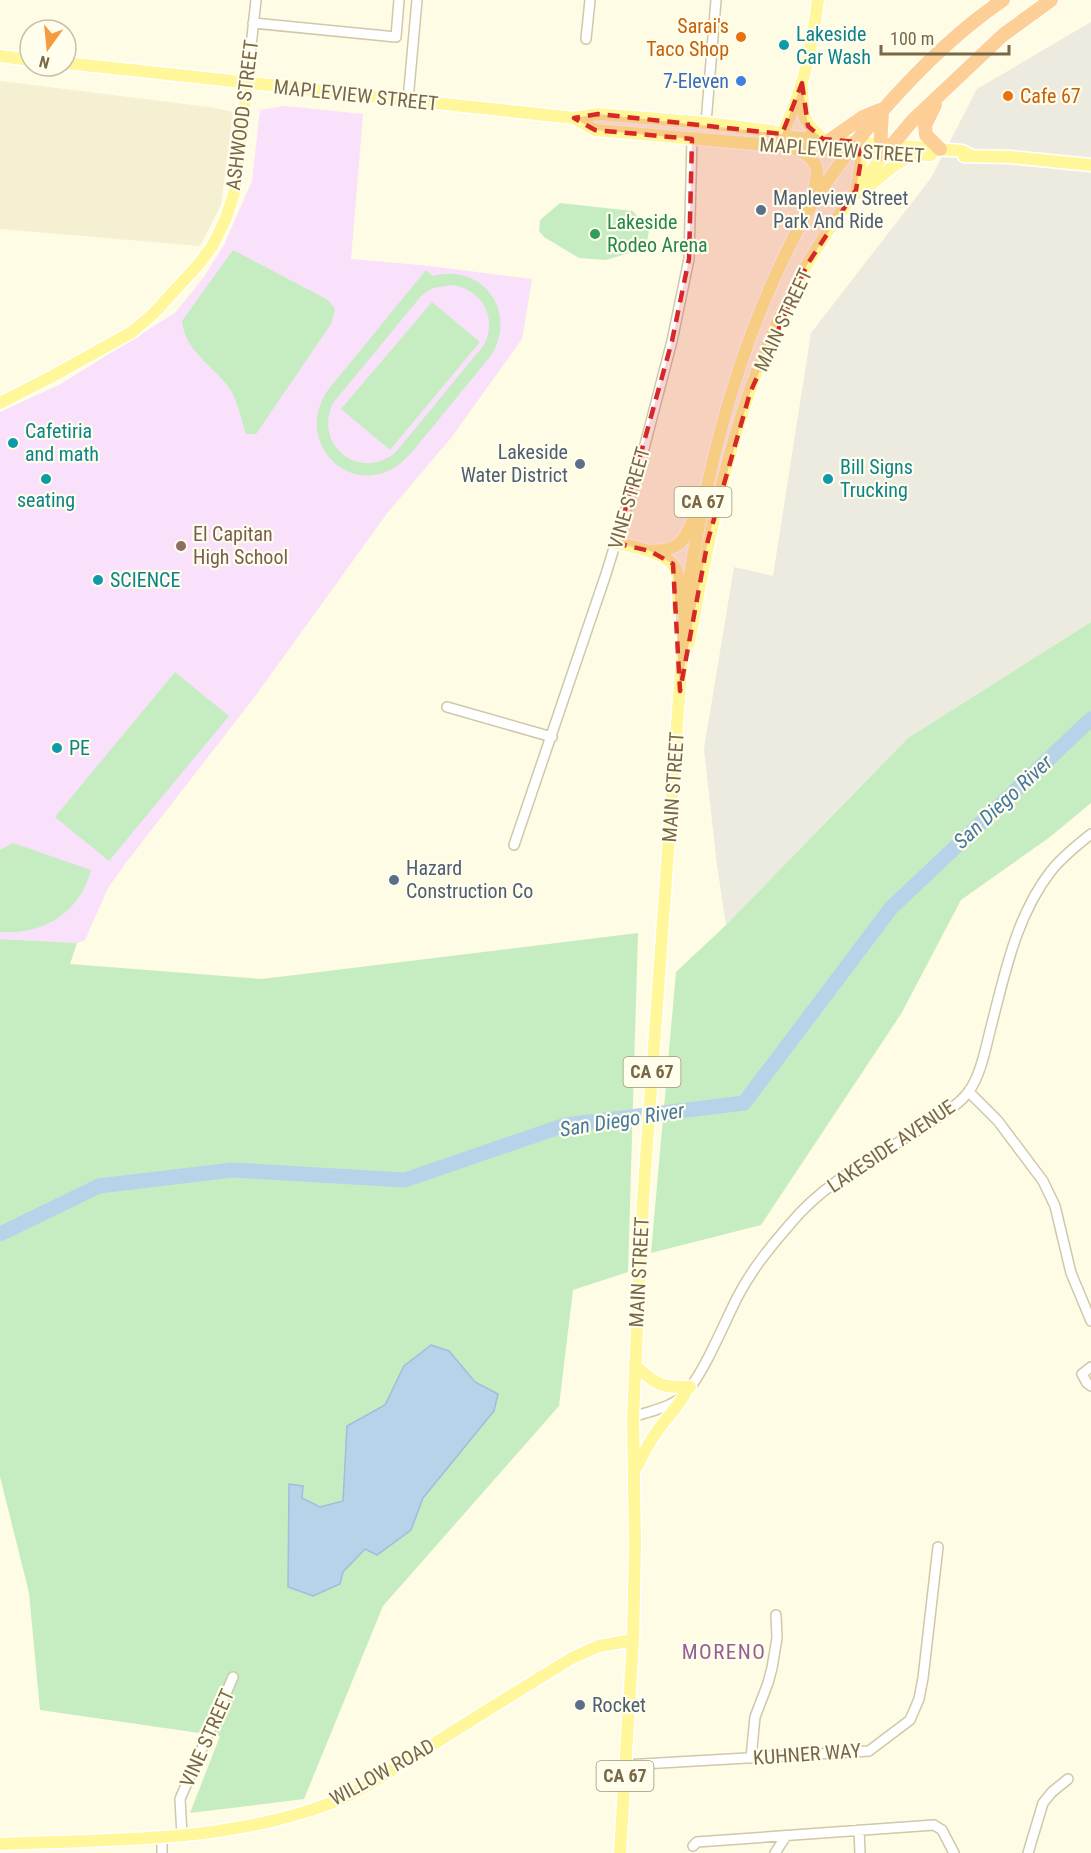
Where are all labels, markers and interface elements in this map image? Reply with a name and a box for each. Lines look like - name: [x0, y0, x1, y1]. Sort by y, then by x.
- place label: Sarai's Taco Shop: [646, 14, 729, 61]
- north arrow: [18, 18, 78, 78]
- scale bar: [881, 18, 1008, 56]
- place label: Lakeside Car Wash: [796, 22, 871, 69]
- text: 100 m: [890, 28, 934, 49]
- marker: Sarai's Taco Shop: [734, 30, 748, 44]
- street label: ASHWOOD STREET: [221, 38, 263, 192]
- marker: Lakeside Car Wash: [777, 38, 791, 52]
- text: N: [37, 52, 51, 72]
- place label: 7-Eleven: [663, 69, 729, 93]
- street label: MAPLEVIEW STREET: [273, 74, 439, 116]
- marker: 7-Eleven: [734, 74, 748, 88]
- place label: Cafe 67: [1020, 84, 1081, 108]
- marker: Cafe 67: [1001, 89, 1015, 103]
- street label: MAPLEVIEW STREET: [759, 132, 925, 168]
- place label: Mapleview Street Park And Ride: [773, 186, 908, 233]
- marker: Mapleview Street Park And Ride: [754, 203, 768, 217]
- place label: Lakeside Rodeo Arena: [607, 210, 708, 257]
- marker: Lakeside Rodeo Arena: [588, 227, 602, 241]
- street label: MAIN STREET: [749, 265, 817, 375]
- place label: Cafetiria and math: [25, 419, 99, 466]
- marker: Cafetiria and math: [6, 436, 20, 450]
- place label: Lakeside Water District: [461, 440, 568, 487]
- street label: VINE STREET: [603, 444, 655, 552]
- place label: Bill Signs Trucking: [840, 455, 913, 502]
- marker: Lakeside Water District: [573, 457, 587, 471]
- marker: seating: [39, 472, 53, 486]
- marker: Bill Signs Trucking: [821, 472, 835, 486]
- road number: CA 67: [674, 487, 732, 517]
- place label: seating: [17, 488, 75, 512]
- place label: El Capitan High School: [193, 522, 288, 569]
- marker: El Capitan High School: [174, 539, 188, 553]
- place label: SCIENCE: [110, 568, 180, 592]
- marker: SCIENCE: [91, 573, 105, 587]
- street label: MAIN STREET: [657, 731, 689, 843]
- place label: PE: [69, 736, 90, 760]
- marker: PE: [50, 741, 64, 755]
- water label: San Diego River: [949, 750, 1058, 854]
- place label: Hazard Construction Co: [406, 856, 533, 903]
- marker: Hazard Construction Co: [387, 873, 401, 887]
- road number: CA 67: [624, 1057, 680, 1087]
- street label: LAKESIDE AVENUE: [823, 1094, 959, 1198]
- water label: San Diego River: [558, 1098, 687, 1142]
- street label: MAIN STREET: [624, 1216, 654, 1328]
- district label: MORENO: [682, 1640, 766, 1664]
- street label: VINE STREET: [175, 1685, 239, 1791]
- place label: Rocket: [592, 1693, 646, 1717]
- marker: Rocket: [573, 1698, 587, 1712]
- street label: WILLOW ROAD: [326, 1733, 438, 1811]
- street label: KUHNER WAY: [752, 1738, 862, 1770]
- road number: CA 67: [596, 1761, 654, 1791]

